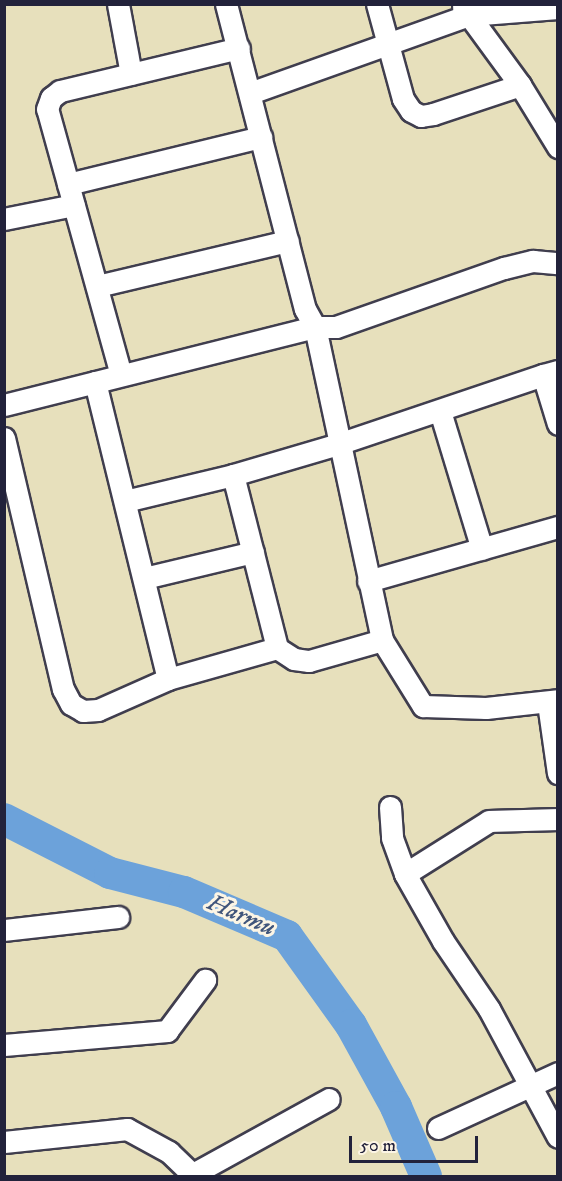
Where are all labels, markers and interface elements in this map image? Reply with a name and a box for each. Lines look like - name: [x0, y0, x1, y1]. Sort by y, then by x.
- water label: Harmu: [203, 889, 279, 943]
- scale bar: [352, 1124, 481, 1162]
- text: 50 m: [360, 1135, 396, 1157]

